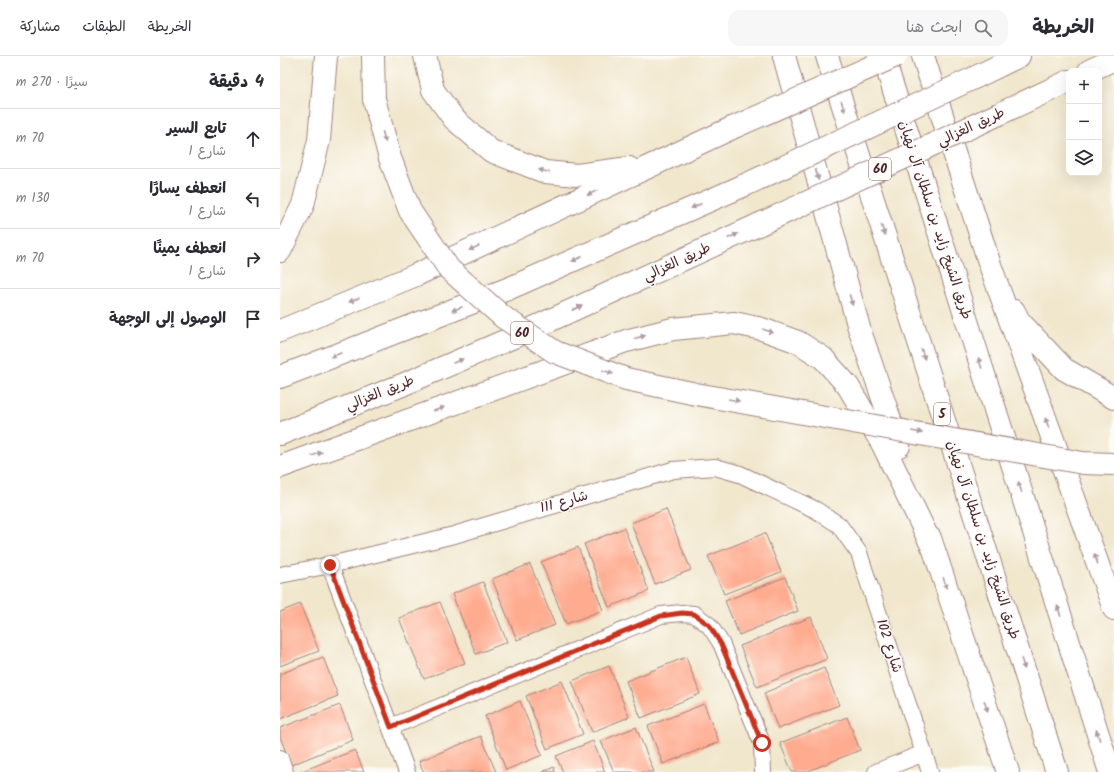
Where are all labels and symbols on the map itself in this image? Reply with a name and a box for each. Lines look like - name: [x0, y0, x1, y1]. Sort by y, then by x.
- one-way arrow: [840, 101, 846, 113]
- street label: طريق الغزالي: [933, 102, 1009, 153]
- street label: طريق الشيخ زايد بن سلطان آل نهيان: [892, 118, 978, 322]
- one-way arrow: [381, 131, 387, 143]
- road number: 60: [869, 158, 891, 180]
- one-way arrow: [538, 168, 550, 174]
- one-way arrow: [814, 169, 820, 181]
- one-way arrow: [586, 190, 597, 196]
- one-way arrow: [690, 204, 702, 210]
- one-way arrow: [880, 225, 886, 237]
- one-way arrow: [728, 233, 739, 239]
- street label: طريق الغزالي: [639, 237, 715, 288]
- one-way arrow: [468, 245, 480, 252]
- one-way arrow: [571, 256, 583, 262]
- one-way arrow: [849, 294, 855, 306]
- one-way arrow: [348, 297, 360, 303]
- one-way arrow: [572, 305, 583, 311]
- one-way arrow: [451, 306, 463, 312]
- road number: 60: [511, 322, 533, 344]
- one-way arrow: [762, 329, 774, 335]
- one-way arrow: [634, 334, 646, 340]
- one-way arrow: [920, 348, 926, 360]
- one-way arrow: [329, 353, 341, 359]
- one-way arrow: [453, 357, 465, 363]
- one-way arrow: [977, 357, 983, 369]
- street label: طريق الغزالي: [342, 369, 418, 418]
- one-way arrow: [602, 369, 614, 375]
- one-way arrow: [728, 398, 740, 404]
- road number: 5: [934, 403, 950, 425]
- one-way arrow: [433, 406, 445, 412]
- one-way arrow: [1044, 417, 1050, 429]
- one-way arrow: [911, 430, 924, 436]
- street label: طريق الشيخ زايد بن سلطان آل نهيان: [940, 438, 1026, 642]
- one-way arrow: [311, 450, 323, 456]
- one-way arrow: [1017, 481, 1023, 493]
- street label: شارع 111: [537, 485, 591, 519]
- one-way arrow: [1093, 552, 1099, 564]
- route end: [321, 556, 339, 574]
- one-way arrow: [942, 577, 948, 589]
- one-way arrow: [1056, 605, 1062, 617]
- street label: شارع 102: [870, 616, 908, 676]
- one-way arrow: [1020, 659, 1026, 671]
- one-way arrow: [983, 700, 989, 712]
- one-way arrow: [1095, 728, 1101, 740]
- route start: [753, 734, 771, 752]

